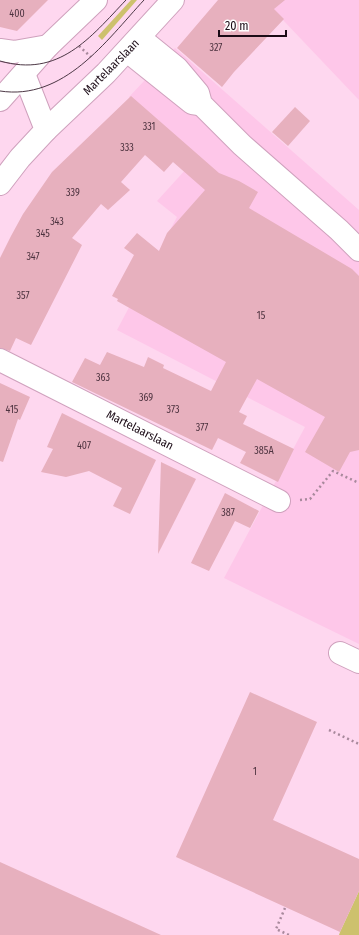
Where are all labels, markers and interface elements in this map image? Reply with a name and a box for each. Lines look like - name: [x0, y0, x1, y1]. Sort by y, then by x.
- house number: 400: [9, 8, 25, 20]
- scale bar: [219, 12, 286, 38]
- text: 20 m: [225, 19, 249, 33]
- street label: Martelaarslaan: [80, 36, 142, 98]
- house number: 327: [210, 42, 222, 54]
- house number: 331: [143, 121, 155, 133]
- house number: 333: [120, 142, 134, 154]
- house number: 339: [66, 187, 80, 199]
- house number: 343: [50, 216, 64, 228]
- house number: 345: [36, 228, 50, 240]
- house number: 347: [26, 251, 40, 263]
- house number: 357: [17, 290, 29, 302]
- house number: 15: [257, 310, 266, 322]
- house number: 363: [96, 372, 110, 384]
- house number: 369: [139, 392, 153, 404]
- house number: 415: [6, 404, 19, 416]
- house number: 373: [167, 404, 180, 416]
- street label: Martelaarslaan: [104, 407, 176, 453]
- house number: 377: [196, 422, 208, 434]
- house number: 407: [77, 440, 91, 452]
- house number: 385A: [254, 445, 274, 457]
- house number: 387: [221, 507, 235, 519]
- house number: 1: [253, 766, 257, 778]

